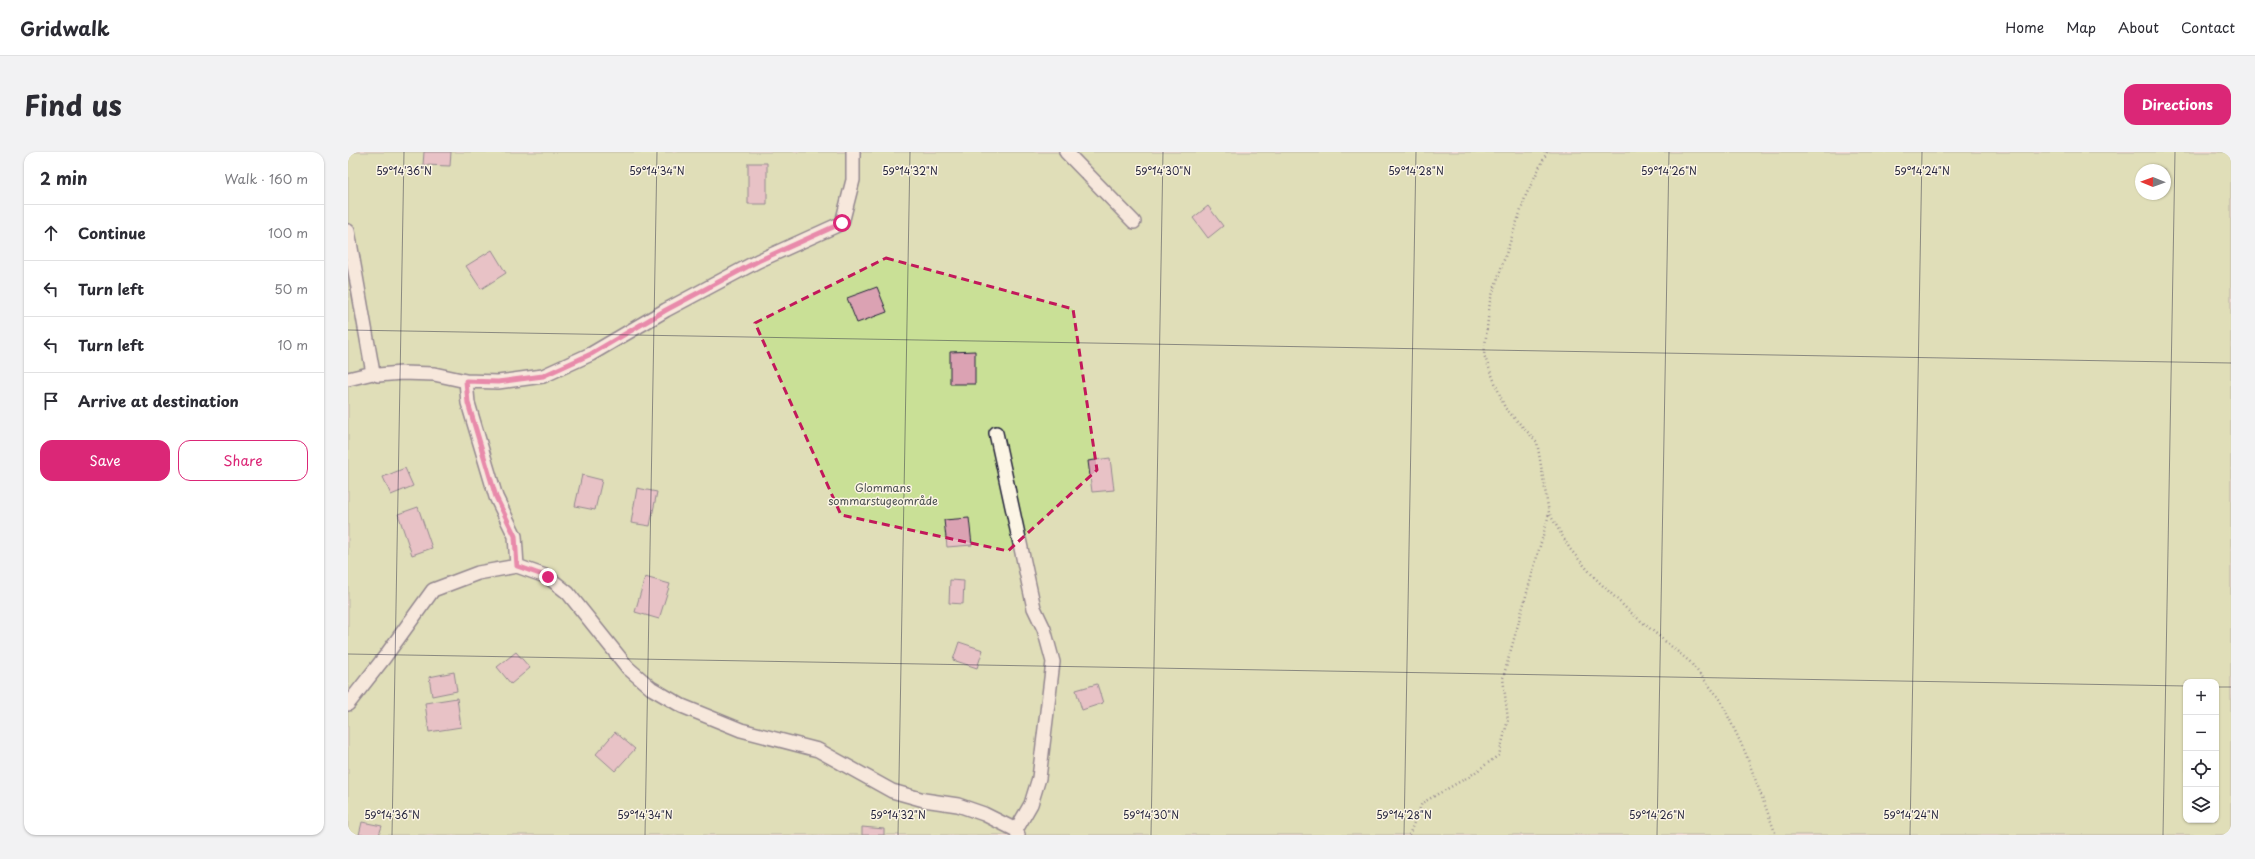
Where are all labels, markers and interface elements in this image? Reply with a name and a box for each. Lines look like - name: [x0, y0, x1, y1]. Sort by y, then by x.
- text: Gridwalk: [20, 14, 110, 42]
- text: Home: [2005, 17, 2044, 38]
- text: Map: [2066, 17, 2096, 38]
- text: About: [2118, 17, 2159, 38]
- text: Contact: [2181, 17, 2235, 38]
- text: Find us: [24, 83, 122, 126]
- button: Directions: [2124, 84, 2231, 125]
- text: 59°14'36"N: [376, 163, 432, 178]
- text: 59°14'34"N: [629, 163, 685, 178]
- text: 59°14'32"N: [882, 163, 938, 178]
- text: 59°14'30"N: [1135, 163, 1191, 178]
- text: 59°14'28"N: [1388, 163, 1444, 178]
- text: 59°14'26"N: [1641, 163, 1697, 178]
- text: 59°14'24"N: [1894, 163, 1950, 178]
- north arrow: [2135, 164, 2171, 200]
- text: 2 min: [40, 165, 87, 191]
- text: Walk · 160 m: [225, 169, 308, 188]
- route start: [833, 214, 851, 232]
- text: Continue: [78, 221, 146, 244]
- icon: ahead: [40, 222, 62, 244]
- text: 100 m: [268, 223, 308, 242]
- text: Turn left: [78, 277, 144, 300]
- icon: left: [40, 278, 62, 300]
- text: 50 m: [274, 279, 308, 298]
- text: Turn left: [78, 333, 144, 356]
- icon: left: [40, 334, 62, 356]
- text: 10 m: [278, 335, 308, 354]
- text: Arrive at destination: [78, 389, 239, 412]
- icon: arrive: [40, 390, 62, 412]
- button: Save: [40, 440, 170, 481]
- button: Share: [178, 440, 308, 481]
- park label: Glommans sommarstugeområde: [828, 479, 938, 509]
- route end: [539, 568, 557, 586]
- map controls: [2183, 679, 2219, 823]
- button: +: [2183, 679, 2219, 715]
- button: −: [2183, 715, 2219, 751]
- button: locate: [2183, 751, 2219, 787]
- button: layers: [2183, 787, 2219, 823]
- text: 59°14'36"N: [364, 807, 420, 822]
- text: 59°14'34"N: [617, 807, 673, 822]
- text: 59°14'32"N: [870, 807, 926, 822]
- text: 59°14'30"N: [1123, 807, 1179, 822]
- text: 59°14'28"N: [1376, 807, 1432, 822]
- text: 59°14'26"N: [1629, 807, 1685, 822]
- text: 59°14'24"N: [1883, 807, 1939, 822]

